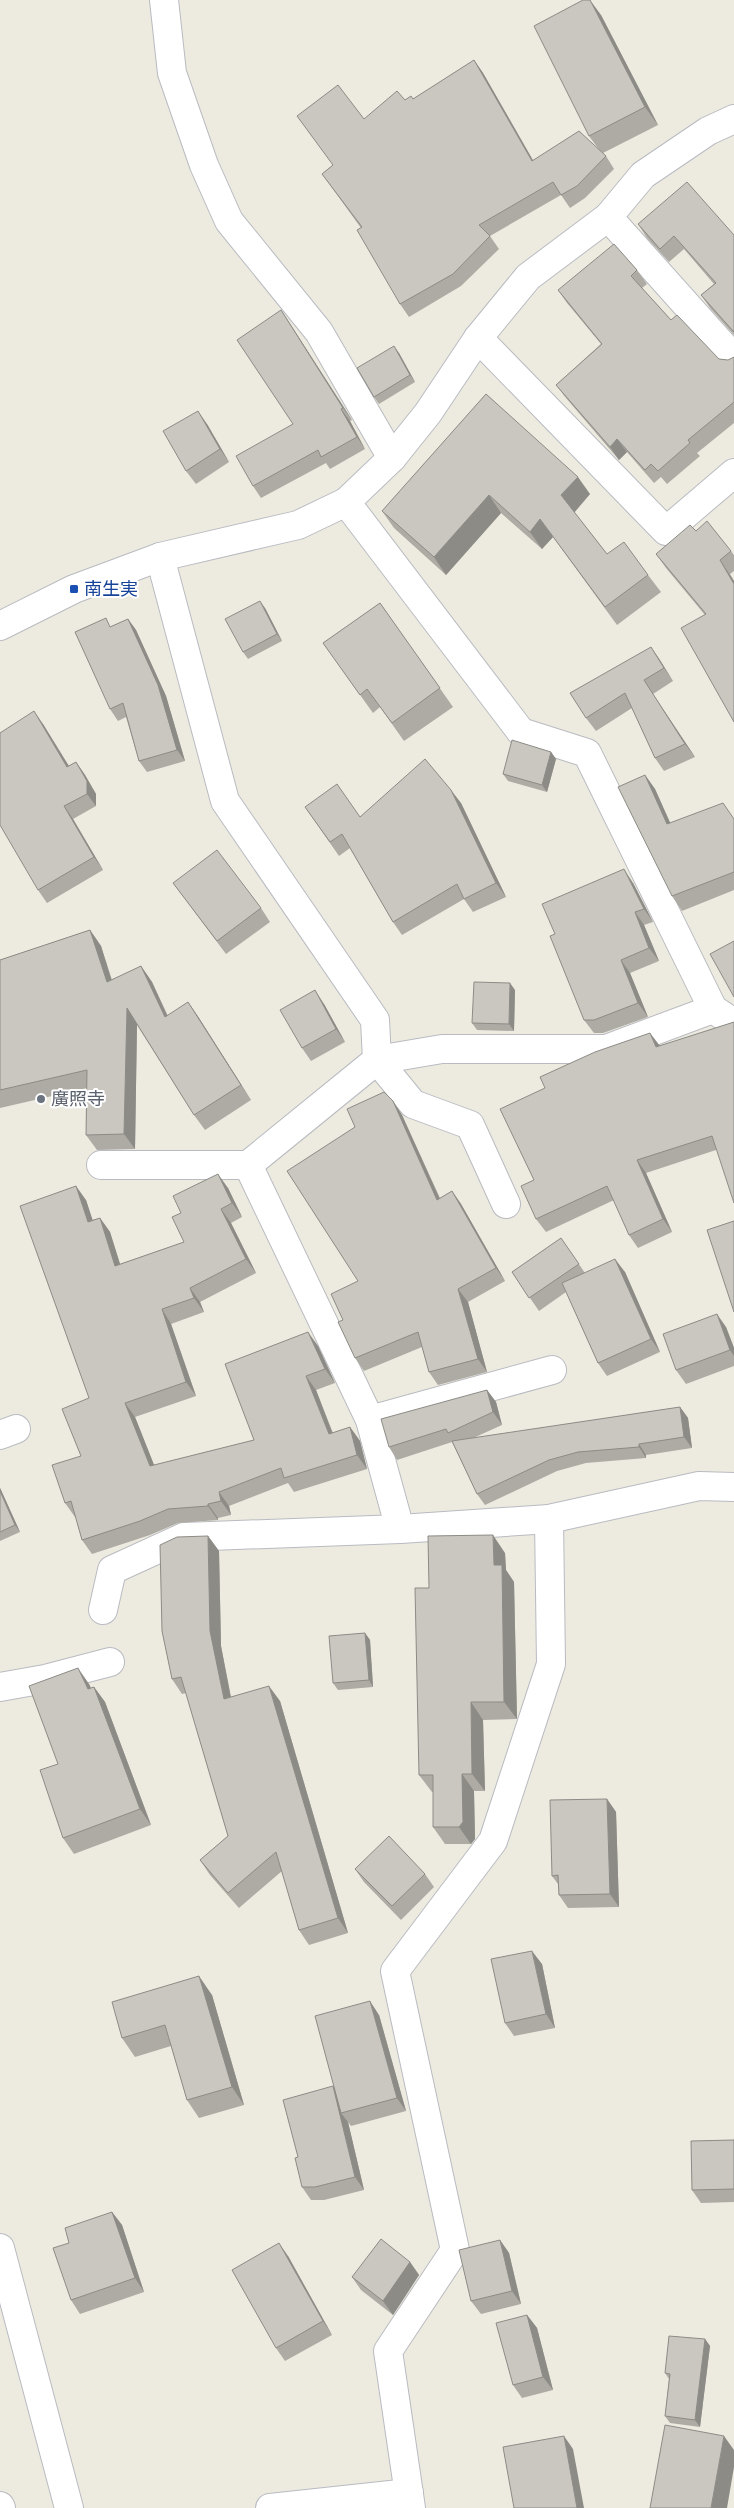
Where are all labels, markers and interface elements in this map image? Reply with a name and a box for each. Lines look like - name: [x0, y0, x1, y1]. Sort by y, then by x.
- place label: 南生実: [84, 578, 138, 600]
- marker: 南生実: [68, 583, 80, 595]
- place label: 廣照寺: [51, 1088, 105, 1110]
- marker: 廣照寺: [35, 1093, 47, 1105]

